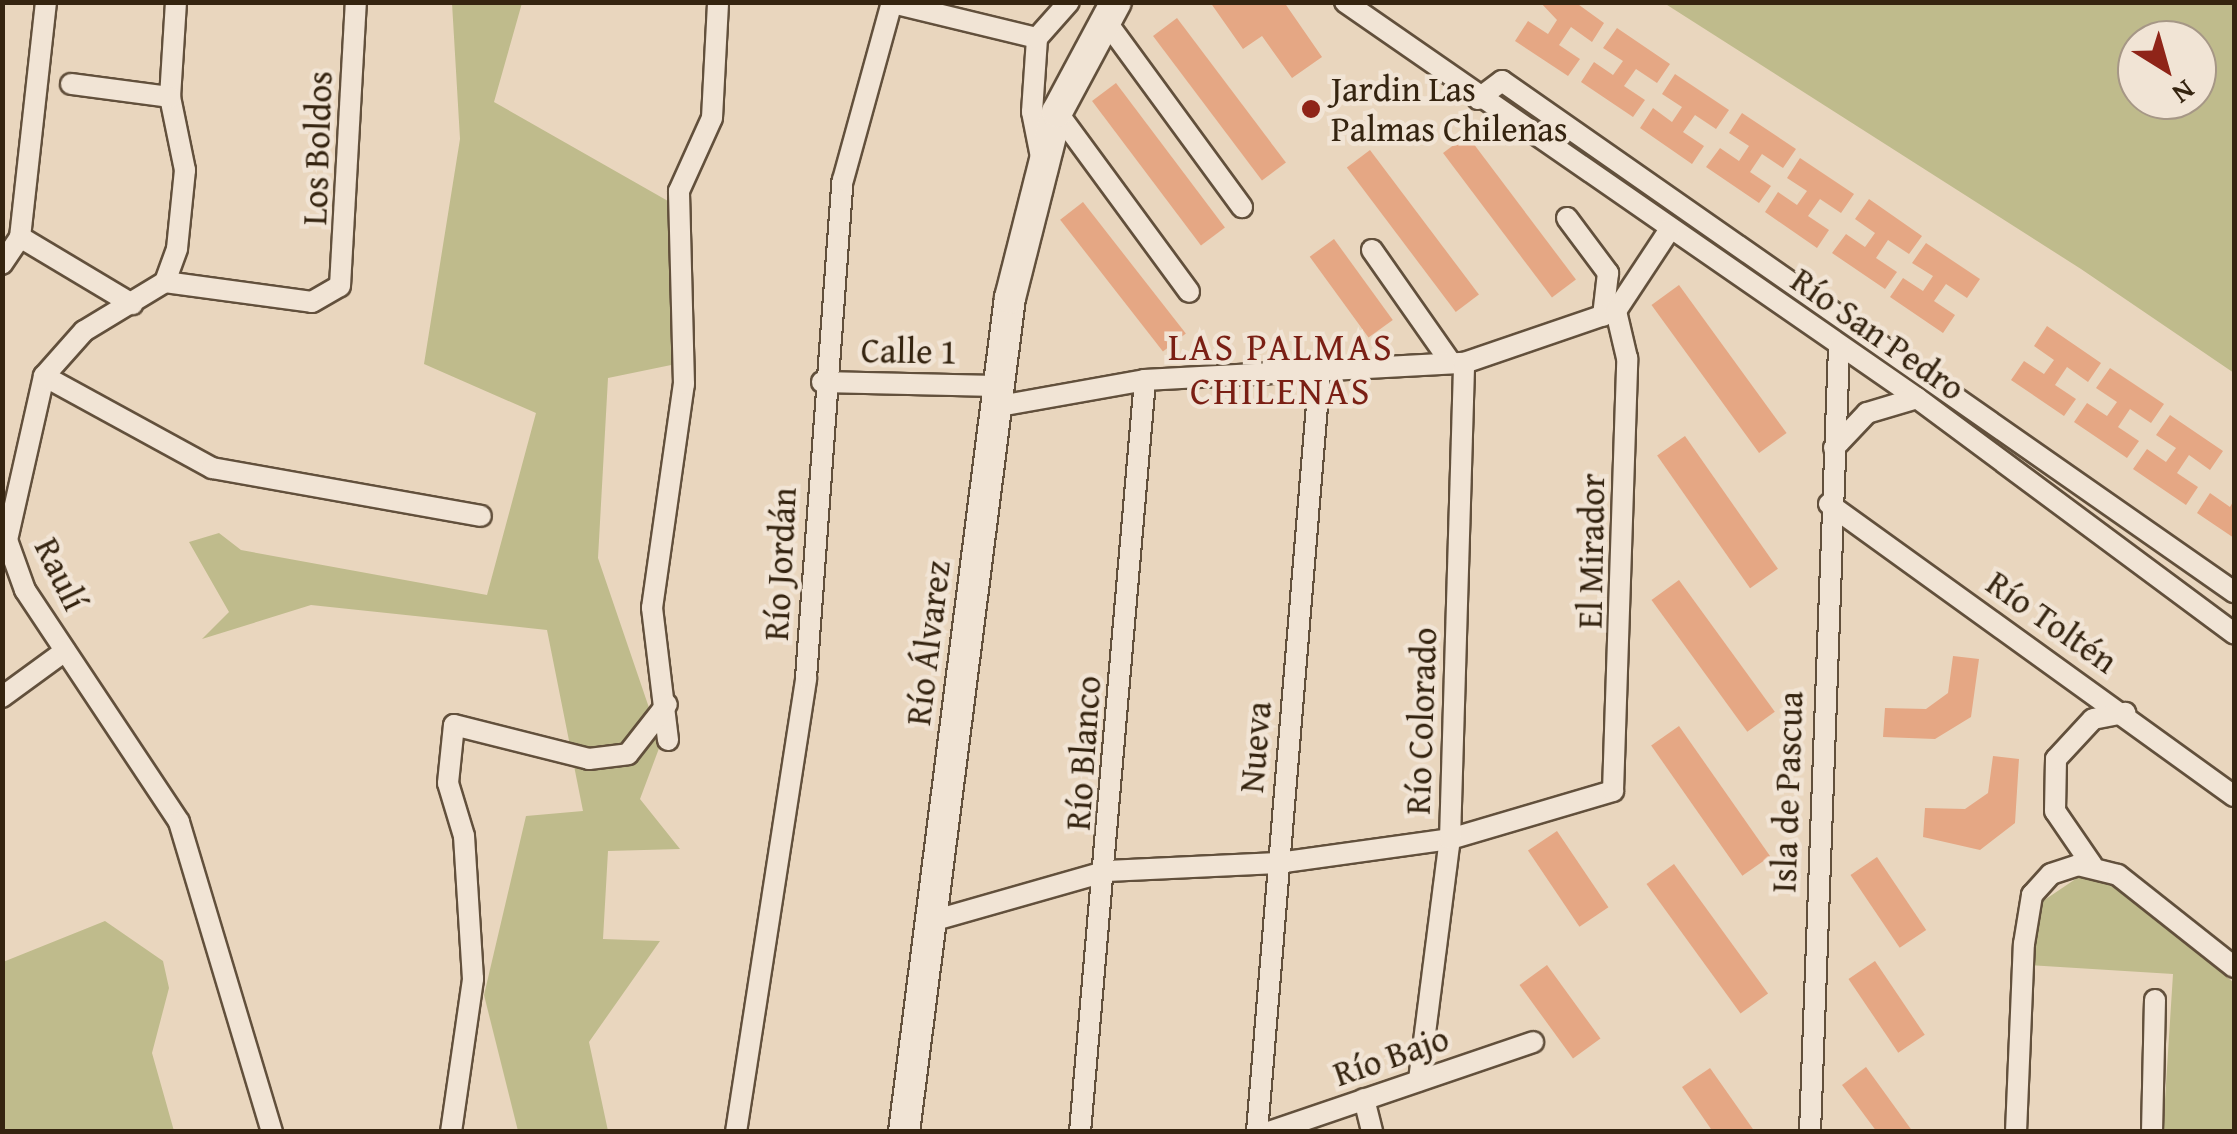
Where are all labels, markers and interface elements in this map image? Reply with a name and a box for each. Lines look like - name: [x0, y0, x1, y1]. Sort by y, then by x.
- north arrow: [2117, 20, 2217, 120]
- place label: Jardin Las Palmas Chilenas: [1331, 68, 1568, 150]
- street label: Los Boldos: [293, 70, 341, 226]
- text: N: [2164, 71, 2204, 115]
- marker: Jardin Las Palmas Chilenas: [1300, 98, 1322, 120]
- street label: Río San Pedro: [1783, 259, 1973, 409]
- district label: LAS PALMAS CHILENAS: [1168, 324, 1394, 414]
- street label: Calle 1: [861, 329, 957, 373]
- street label: El Mirador: [1569, 473, 1613, 629]
- street label: Río Jordán: [755, 486, 805, 642]
- street label: Raulí: [26, 531, 96, 617]
- street label: Río Álvarez: [897, 558, 959, 728]
- street label: Río Toltén: [1979, 562, 2125, 682]
- street label: Río Colorado: [1397, 627, 1445, 815]
- street label: Río Blanco: [1057, 674, 1109, 832]
- street label: Isla de Pascua: [1762, 690, 1812, 894]
- street label: Nueva: [1230, 700, 1280, 794]
- street label: Río Bajo: [1328, 1017, 1454, 1095]

